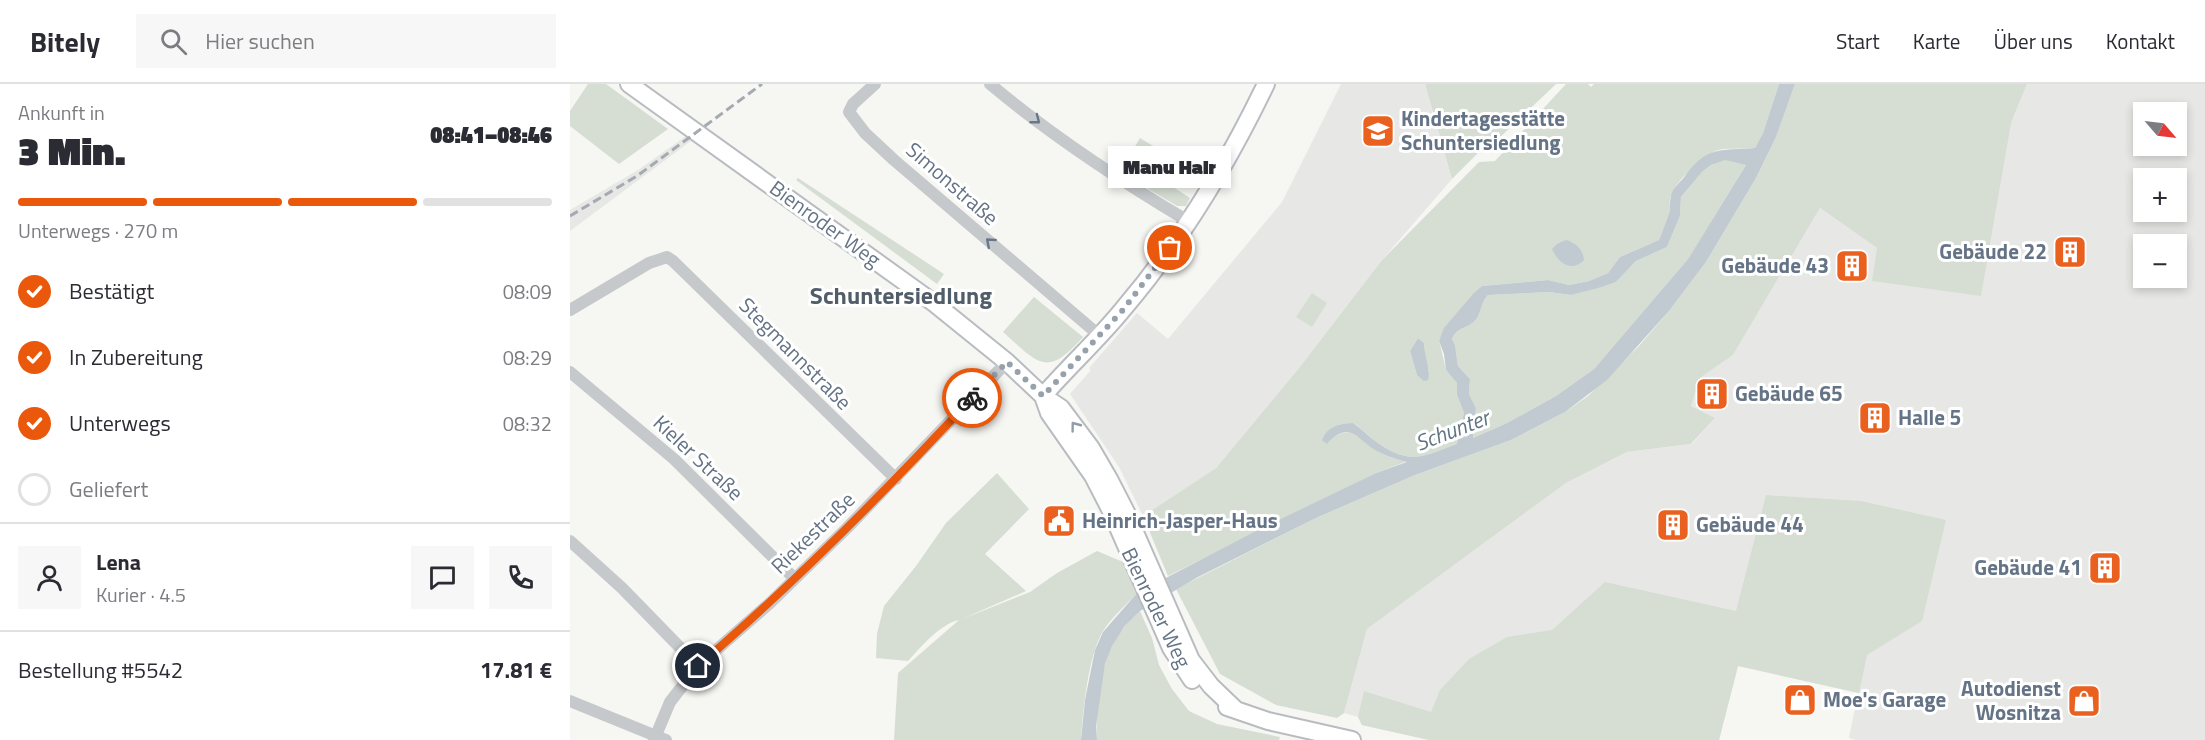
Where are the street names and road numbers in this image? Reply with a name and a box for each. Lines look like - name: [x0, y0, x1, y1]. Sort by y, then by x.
- street label: Simonstraße: [899, 134, 1006, 233]
- street label: Bienroder Weg: [763, 172, 888, 275]
- street label: Stegmannstraße: [732, 290, 859, 417]
- street label: Kieler Straße: [646, 407, 751, 508]
- street label: Riekestraße: [763, 484, 862, 581]
- street label: Bienroder Weg: [1114, 542, 1200, 674]

